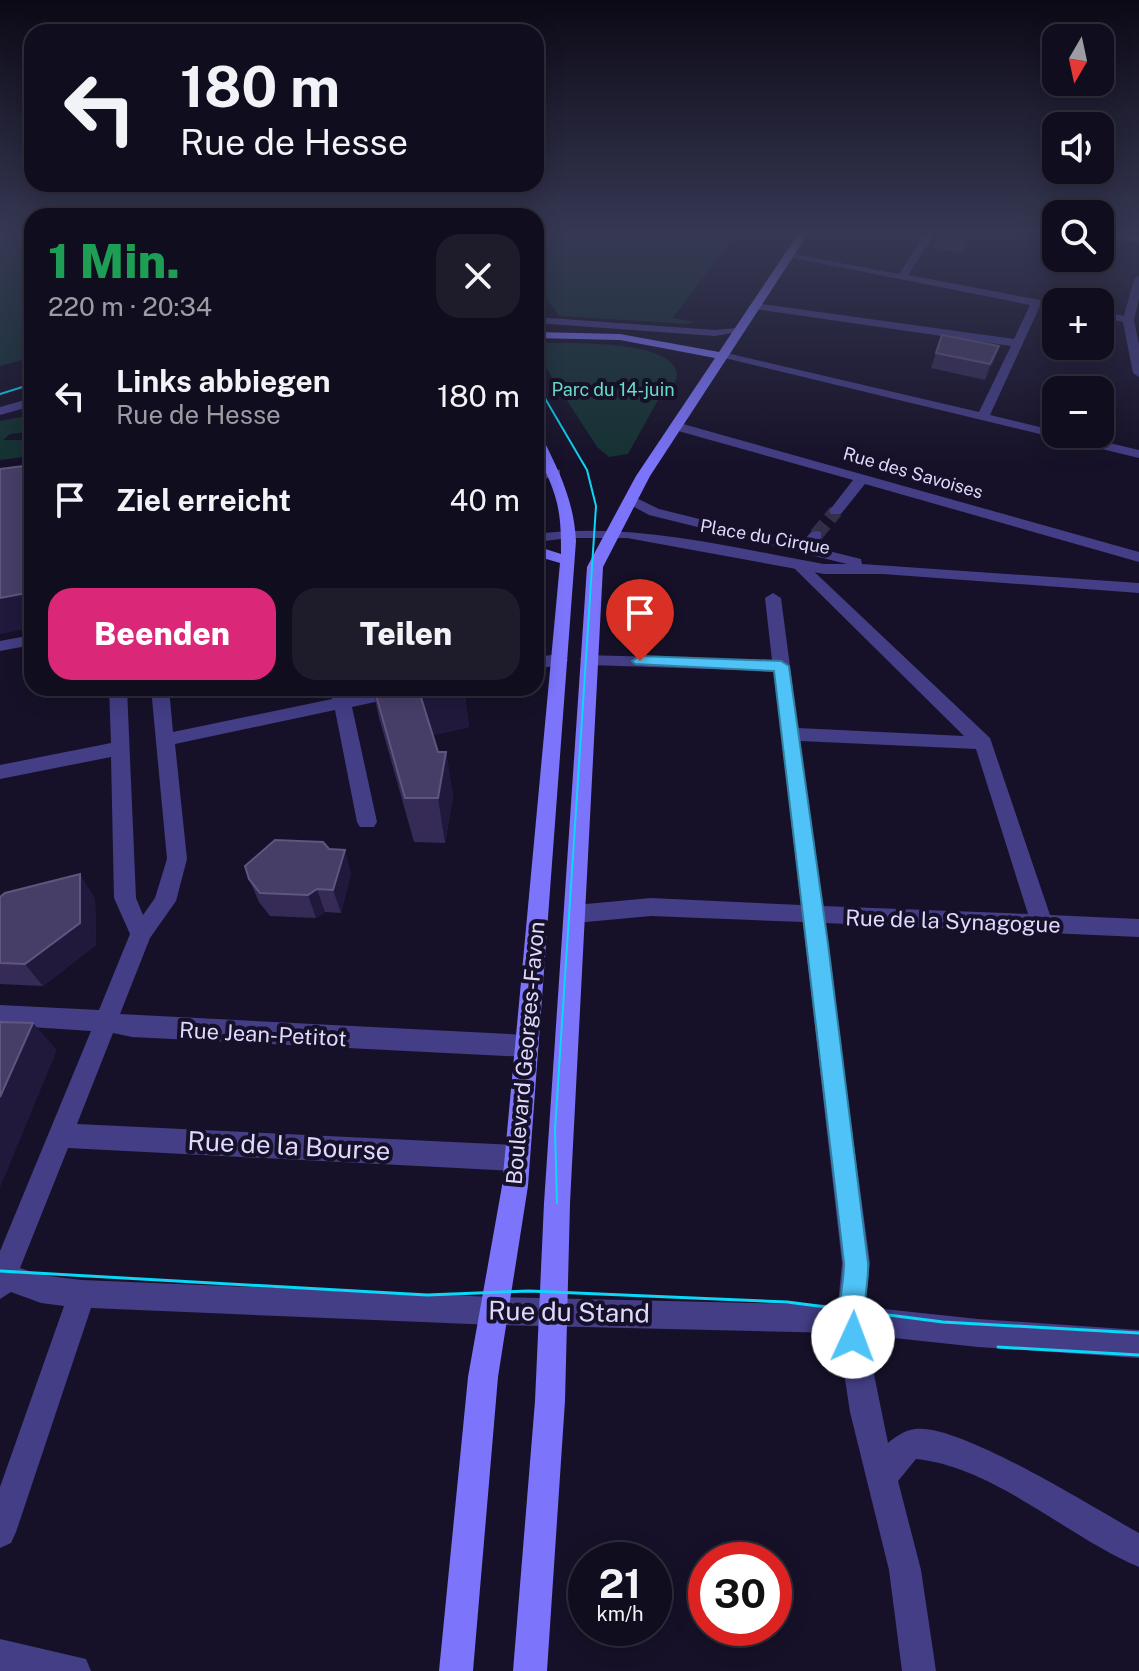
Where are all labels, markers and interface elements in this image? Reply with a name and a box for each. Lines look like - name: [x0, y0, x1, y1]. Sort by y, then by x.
- north arrow: [1042, 24, 1114, 96]
- map controls: [1042, 24, 1114, 448]
- text: 180 m: [180, 54, 340, 120]
- icon: left: [48, 56, 152, 160]
- button: sound: [1042, 112, 1114, 184]
- text: Rue de Hesse: [180, 121, 408, 163]
- button: search: [1042, 200, 1114, 272]
- text: 1 Min.: [48, 232, 180, 289]
- button: close: [436, 234, 520, 318]
- button: +: [1042, 288, 1114, 360]
- text: 220 m · 20:34: [48, 291, 212, 322]
- text: Links abbiegen: [116, 363, 331, 399]
- icon: left: [48, 374, 92, 418]
- button: −: [1042, 376, 1114, 448]
- text: 180 m: [437, 378, 520, 414]
- park label: Parc du 14-juin: [551, 379, 675, 400]
- text: Rue de Hesse: [116, 399, 281, 430]
- street label: Rue des Savoises: [841, 443, 985, 503]
- icon: arrive: [48, 478, 92, 522]
- text: Ziel erreicht: [116, 482, 291, 518]
- text: 40 m: [450, 482, 520, 518]
- street label: Place du Cirque: [699, 515, 832, 558]
- pin: [606, 579, 674, 661]
- button: Beenden: [48, 588, 276, 680]
- button: Teilen: [292, 588, 520, 680]
- icon: arrive: [618, 591, 662, 635]
- street label: Rue de la Synagogue: [845, 904, 1061, 938]
- street label: Boulevard Georges-Favon: [501, 920, 549, 1186]
- street label: Rue Jean-Petitot: [179, 1017, 347, 1051]
- street label: Rue de la Bourse: [187, 1125, 391, 1166]
- street label: Rue du Stand: [488, 1295, 650, 1328]
- position arrow: [811, 1295, 895, 1379]
- speed limit sign: 30: [688, 1542, 792, 1646]
- text: 21: [599, 1560, 641, 1607]
- text: km/h: [596, 1602, 644, 1626]

